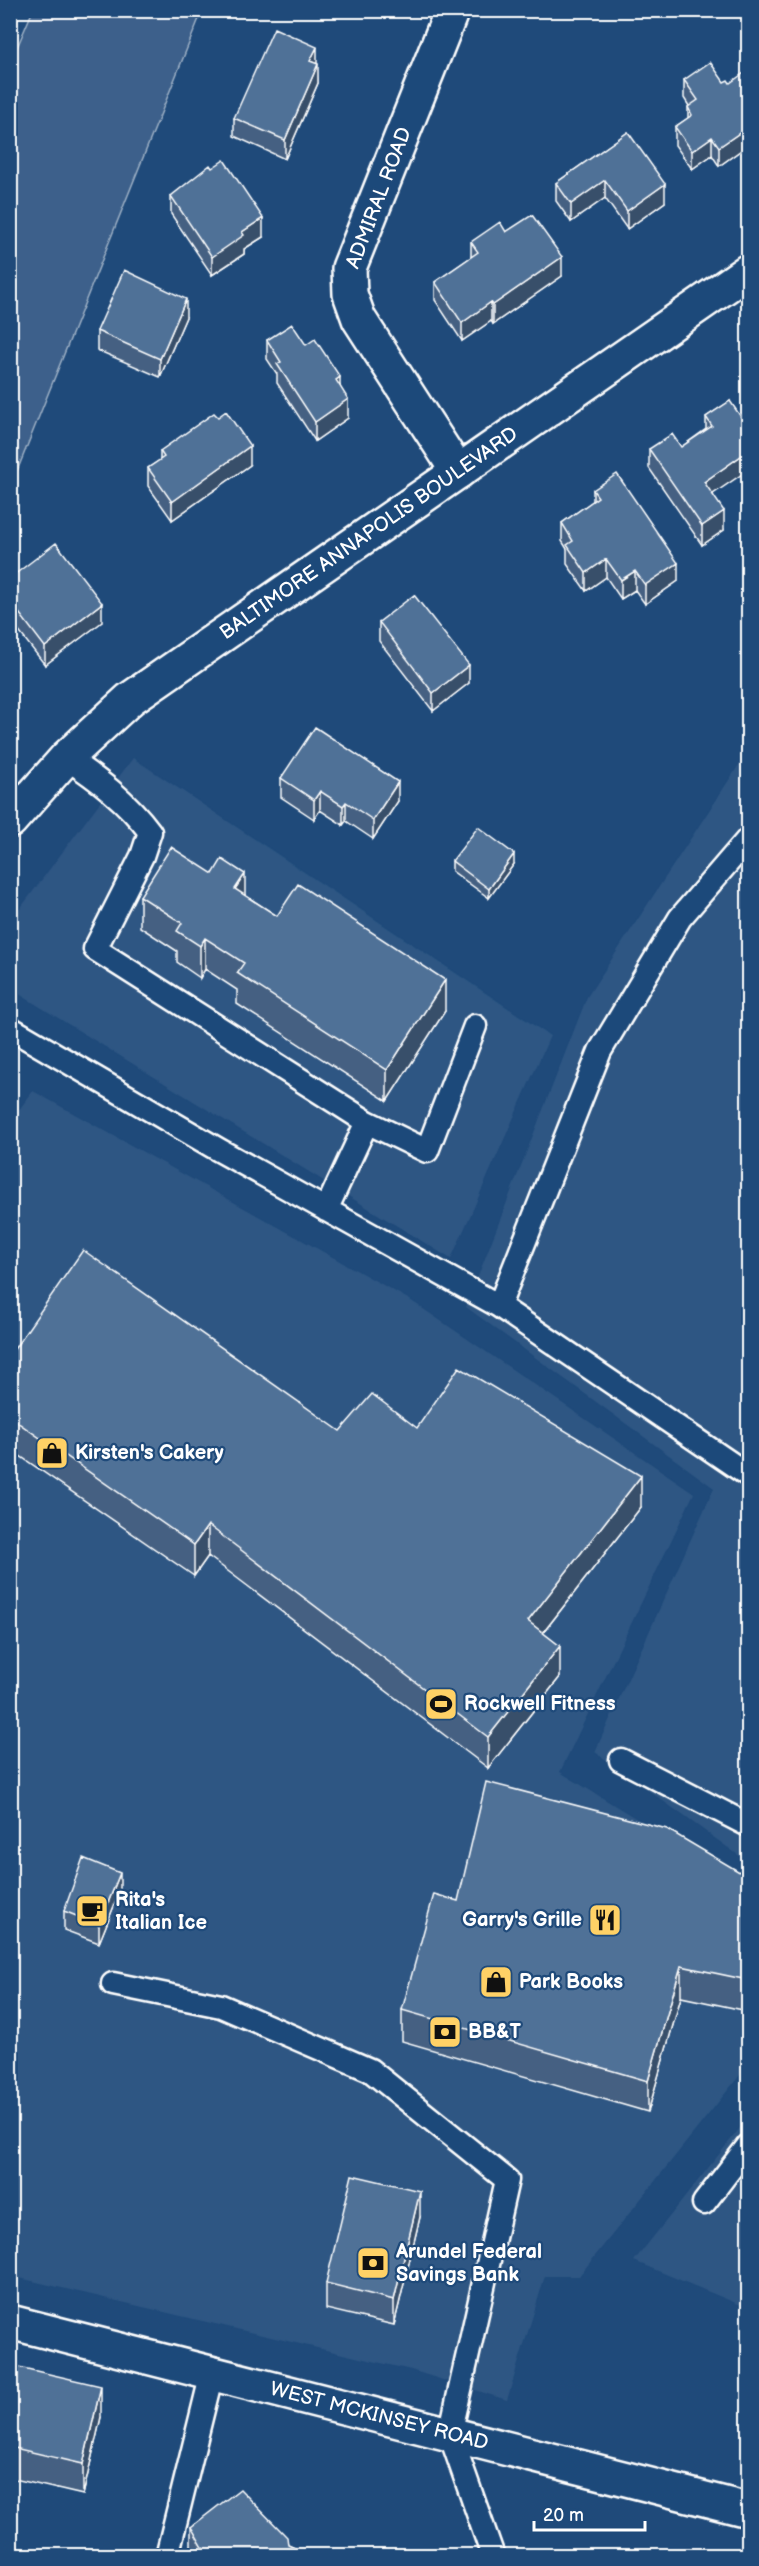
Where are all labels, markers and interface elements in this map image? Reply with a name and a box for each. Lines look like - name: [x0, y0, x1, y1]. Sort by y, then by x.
- street label: ADMIRAL ROAD: [341, 124, 417, 272]
- street label: BALTIMORE ANNAPOLIS BOULEVARD: [215, 422, 523, 645]
- shop icon: Kirsten's Cakery: [34, 1435, 70, 1471]
- place label: Kirsten's Cakery: [75, 1441, 225, 1465]
- sports icon: Rockwell Fitness: [423, 1686, 459, 1722]
- place label: Rockwell Fitness: [464, 1692, 616, 1716]
- place label: Rita's Italian Ice: [115, 1888, 207, 1935]
- cafe icon: Rita's Italian Ice: [74, 1893, 110, 1929]
- restaurant icon: Garry's Grille: [587, 1902, 623, 1938]
- place label: Garry's Grille: [462, 1908, 582, 1932]
- shop icon: Park Books: [478, 1964, 514, 2000]
- place label: Park Books: [519, 1970, 623, 1994]
- bank icon: BB&T: [427, 2014, 463, 2050]
- place label: BB&T: [468, 2020, 521, 2044]
- place label: Arundel Federal Savings Bank: [395, 2240, 542, 2287]
- bank icon: Arundel Federal Savings Bank: [355, 2245, 391, 2281]
- street label: WEST MCKINSEY ROAD: [268, 2377, 491, 2455]
- scale bar: [534, 2494, 645, 2532]
- text: 20 m: [543, 2505, 584, 2526]

